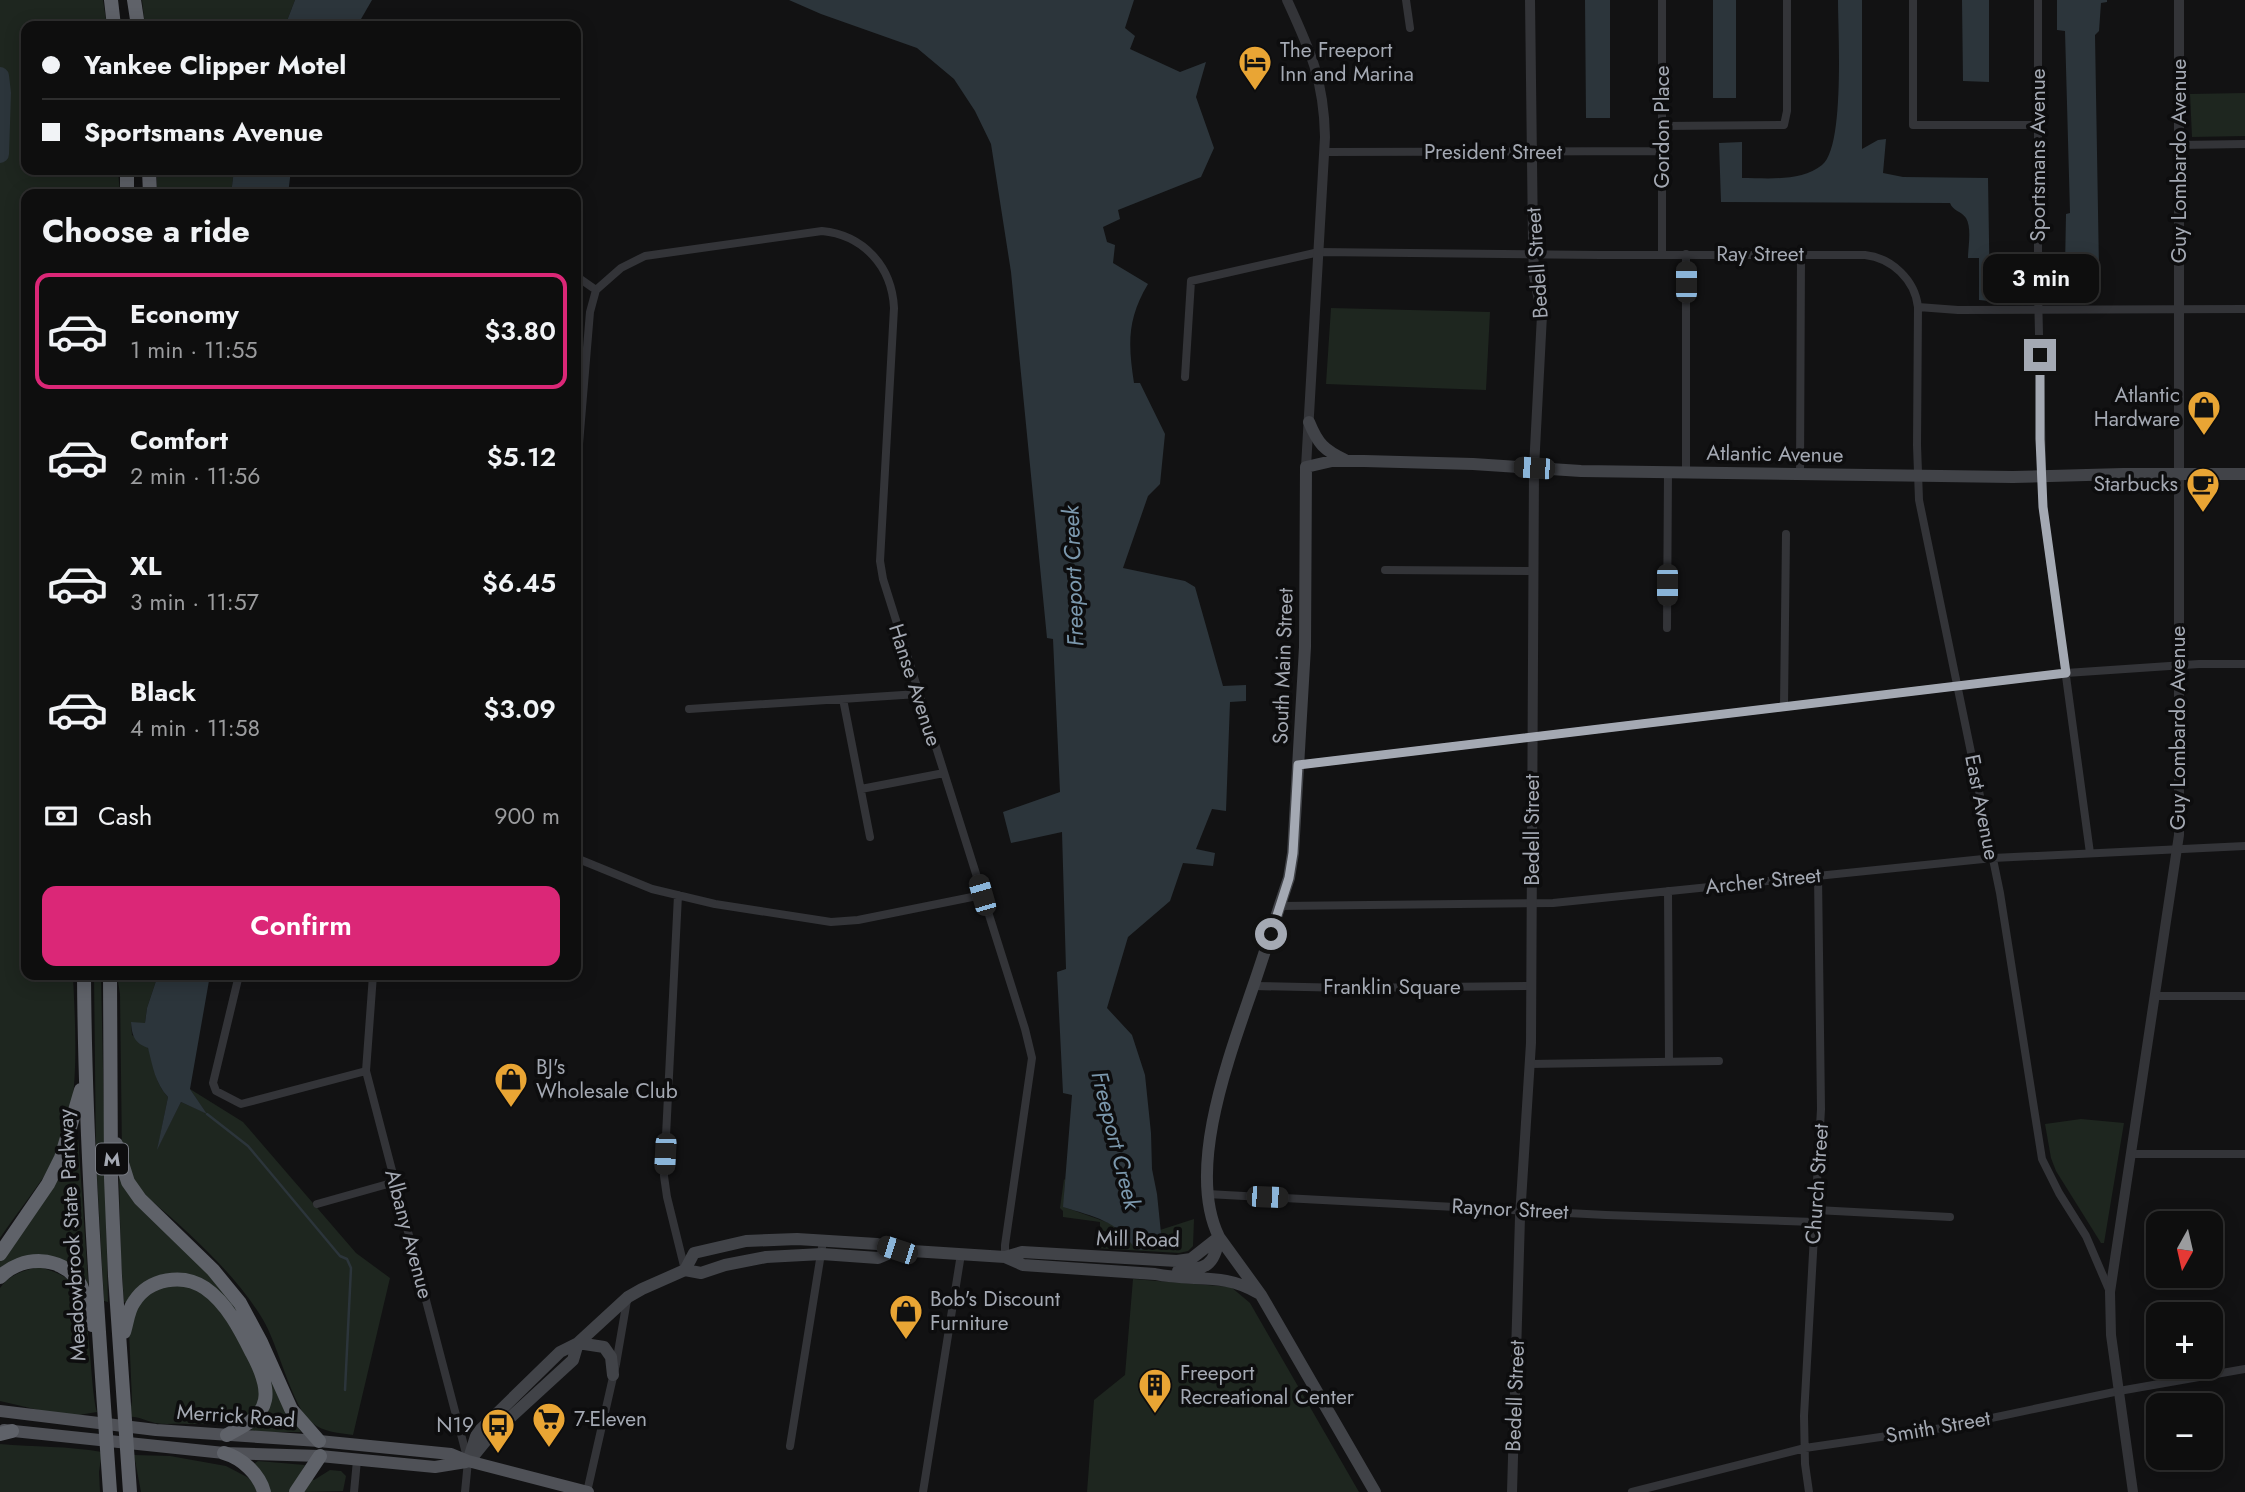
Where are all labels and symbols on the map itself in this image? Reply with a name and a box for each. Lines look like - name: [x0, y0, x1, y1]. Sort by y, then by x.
- place label: The Freeport Inn and Marina: [1280, 35, 1414, 89]
- hotel icon: The Freeport Inn and Marina: [1236, 43, 1274, 92]
- street label: Guy Lombardo Avenue: [2164, 59, 2194, 263]
- street label: Gordon Place: [1647, 65, 1677, 189]
- street label: Sportsmans Avenue: [2023, 68, 2053, 242]
- street label: President Street: [1424, 137, 1562, 167]
- street label: Bedell Street: [1518, 206, 1556, 320]
- street label: Ray Street: [1716, 239, 1804, 269]
- callout: 3 min: [1982, 254, 2098, 302]
- car: [1676, 261, 1697, 303]
- route end: [2024, 339, 2056, 371]
- place label: Atlantic Hardware: [2094, 380, 2180, 434]
- shop icon: Atlantic Hardware: [2185, 388, 2223, 437]
- street label: Atlantic Avenue: [1706, 438, 1844, 470]
- car: [1513, 456, 1556, 480]
- cafe icon: Starbucks: [2184, 465, 2222, 514]
- place label: Starbucks: [2093, 469, 2178, 499]
- water label: Freeport Creek: [1054, 504, 1092, 647]
- car: [1657, 564, 1678, 606]
- street label: South Main Street: [1265, 587, 1301, 745]
- street label: Hanse Avenue: [881, 620, 949, 750]
- street label: Guy Lombardo Avenue: [2163, 626, 2193, 830]
- street label: East Avenue: [1957, 752, 2007, 862]
- street label: Bedell Street: [1517, 774, 1547, 886]
- street label: Archer Street: [1704, 860, 1822, 902]
- car: [967, 872, 998, 918]
- route start: [1255, 918, 1287, 950]
- street label: Franklin Square: [1323, 972, 1461, 1002]
- place label: BJ's Wholesale Club: [536, 1052, 678, 1106]
- shop icon: BJ's Wholesale Club: [492, 1060, 530, 1109]
- water label: Freeport Creek: [1082, 1067, 1150, 1214]
- street label: Meadowbrook State Parkway: [50, 1107, 94, 1362]
- street label: Church Street: [1798, 1123, 1836, 1245]
- car: [654, 1132, 677, 1176]
- road number: M: [96, 1144, 128, 1175]
- street label: Albany Avenue: [377, 1166, 441, 1302]
- car: [1246, 1186, 1289, 1208]
- street label: Raynor Street: [1451, 1191, 1569, 1227]
- north arrow: [2146, 1211, 2222, 1288]
- street label: Mill Road: [1096, 1223, 1180, 1255]
- car: [874, 1234, 921, 1266]
- place label: Bob's Discount Furniture: [930, 1284, 1060, 1338]
- shop icon: Bob's Discount Furniture: [887, 1292, 925, 1341]
- street label: Bedell Street: [1498, 1340, 1532, 1452]
- place label: Freeport Recreational Center: [1180, 1358, 1355, 1412]
- building icon: Freeport Recreational Center: [1136, 1366, 1174, 1415]
- street label: Merrick Road: [176, 1397, 296, 1435]
- supermarket icon: 7-Eleven: [530, 1400, 568, 1449]
- street label: Smith Street: [1883, 1403, 1993, 1451]
- place label: 7-Eleven: [574, 1404, 647, 1434]
- bus stop icon: N19: [479, 1406, 517, 1455]
- place label: N19: [436, 1410, 474, 1440]

